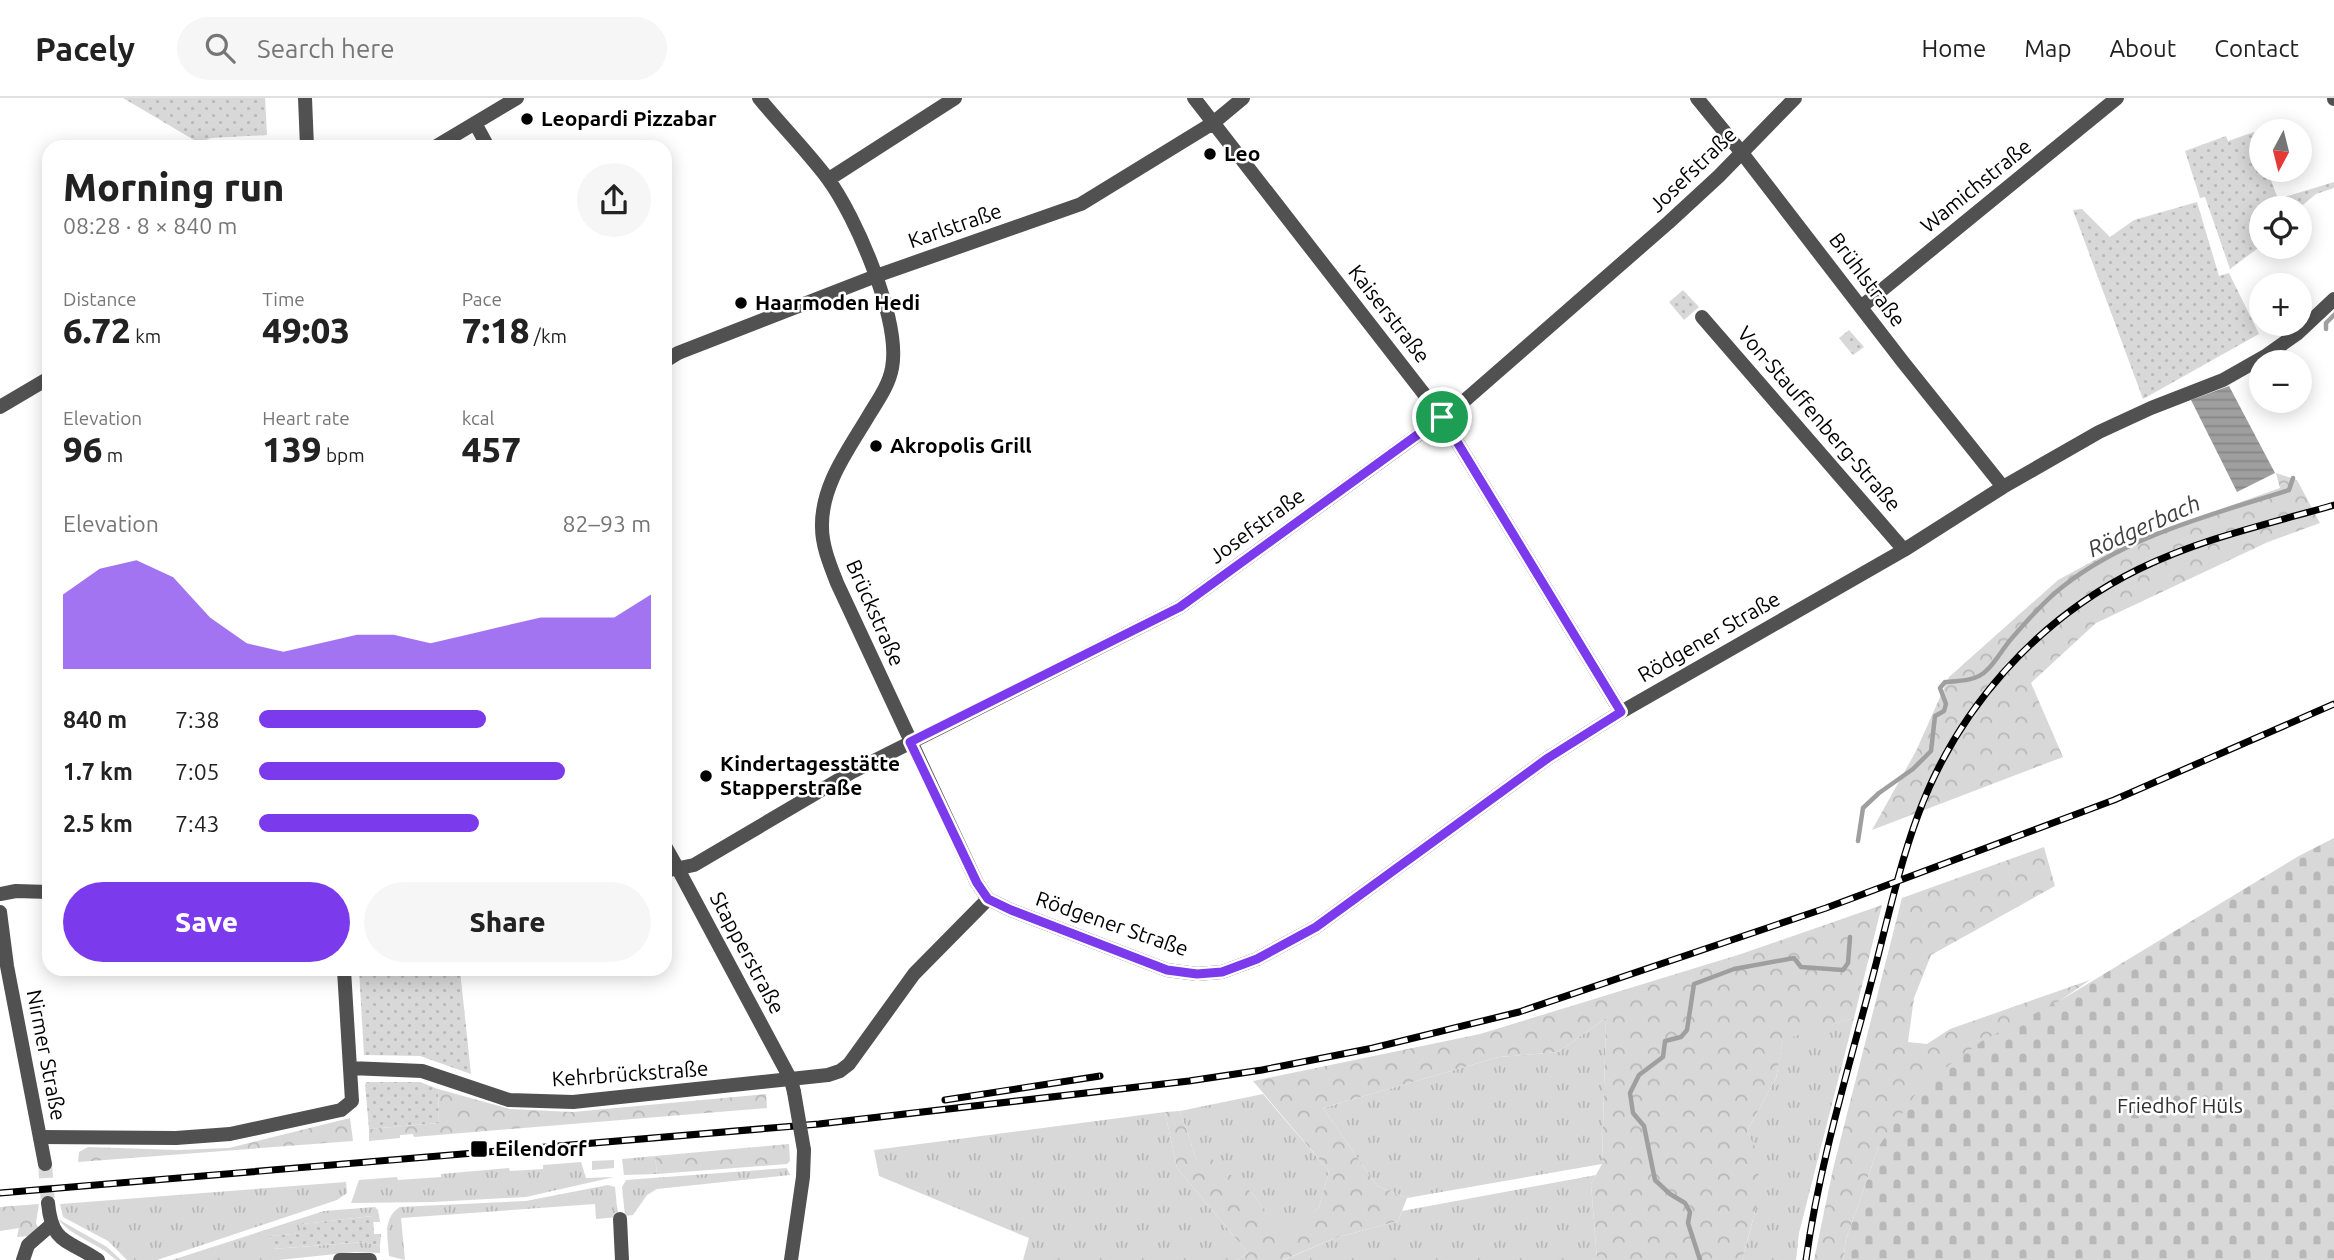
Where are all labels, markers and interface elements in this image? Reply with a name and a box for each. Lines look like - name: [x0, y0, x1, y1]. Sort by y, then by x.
- search box: [177, 17, 667, 80]
- icon: search: [201, 29, 239, 67]
- text: Pacely: [35, 30, 135, 67]
- text: Search here: [257, 34, 395, 63]
- text: Home: [1921, 35, 1986, 62]
- text: Map: [2024, 35, 2071, 62]
- text: About: [2109, 35, 2176, 62]
- text: Contact: [2214, 35, 2299, 62]
- place label: Leopardi Pizzabar: [541, 106, 717, 130]
- marker: Leopardi Pizzabar: [519, 111, 535, 127]
- north arrow: [2249, 119, 2312, 182]
- map controls: [2249, 119, 2312, 413]
- street label: Josefstraße: [1644, 122, 1741, 217]
- street label: Wamichstraße: [1915, 133, 2035, 237]
- place label: Leo: [1224, 141, 1260, 165]
- marker: Leo: [1202, 146, 1218, 162]
- button: share: [577, 163, 651, 237]
- text: Morning run: [63, 166, 284, 208]
- button: locate: [2249, 196, 2312, 259]
- street label: Karlstraße: [905, 198, 1005, 252]
- text: 08:28 · 8 × 840 m: [63, 213, 237, 238]
- street label: Brühlstraße: [1825, 228, 1911, 331]
- street label: Kaiserstraße: [1344, 260, 1435, 367]
- button: +: [2249, 273, 2312, 336]
- text: Distance: [63, 288, 137, 310]
- text: Time: [262, 288, 305, 310]
- text: Pace: [462, 288, 502, 310]
- place label: Haarmoden Hedi: [755, 290, 920, 314]
- marker: Haarmoden Hedi: [733, 295, 749, 311]
- text: 6.72: [63, 310, 131, 350]
- text: 49:03: [262, 310, 350, 350]
- text: 7:18: [462, 310, 530, 350]
- street label: Von-Stauffenberg-Straße: [1733, 321, 1906, 516]
- text: km: [131, 325, 161, 347]
- text: /km: [530, 325, 567, 347]
- button: −: [2249, 350, 2312, 413]
- pin: [1412, 387, 1472, 447]
- icon: arrive: [1423, 398, 1461, 436]
- text: Elevation: [63, 407, 142, 429]
- text: Heart rate: [262, 407, 350, 429]
- text: kcal: [462, 407, 494, 429]
- text: 96: [63, 429, 102, 469]
- text: 139: [262, 429, 322, 469]
- text: 457: [462, 429, 521, 469]
- place label: Akropolis Grill: [890, 433, 1032, 457]
- marker: Akropolis Grill: [868, 438, 884, 454]
- text: m: [102, 444, 123, 466]
- text: bpm: [322, 444, 365, 466]
- street label: Josefstraße: [1204, 483, 1309, 568]
- water label: Rödgerbach: [2084, 490, 2204, 561]
- text: Elevation: [63, 511, 159, 536]
- text: 82–93 m: [563, 511, 651, 536]
- street label: Brückstraße: [842, 556, 910, 670]
- street label: Rödgener Straße: [1633, 586, 1784, 686]
- text: 840 m: [63, 707, 127, 732]
- text: 7:38: [175, 707, 220, 732]
- place label: Kindertagesstätte Stapperstraße: [720, 751, 900, 799]
- text: 1.7 km: [63, 759, 133, 784]
- text: 7:05: [175, 759, 220, 784]
- marker: Kindertagesstätte Stapperstraße: [698, 768, 714, 784]
- text: 2.5 km: [63, 811, 133, 836]
- text: 7:43: [175, 811, 220, 836]
- button: Save: [63, 882, 350, 962]
- button: Share: [364, 882, 651, 962]
- street label: Rödgener Straße: [1033, 886, 1192, 960]
- street label: Stapperstraße: [706, 888, 790, 1018]
- street label: Nirmer Straße: [23, 987, 71, 1122]
- street label: Kehrbrückstraße: [551, 1056, 709, 1090]
- park label: Friedhof Hüls: [2117, 1093, 2243, 1117]
- place label: Eilendorf: [495, 1136, 587, 1160]
- marker: Eilendorf: [469, 1139, 489, 1159]

